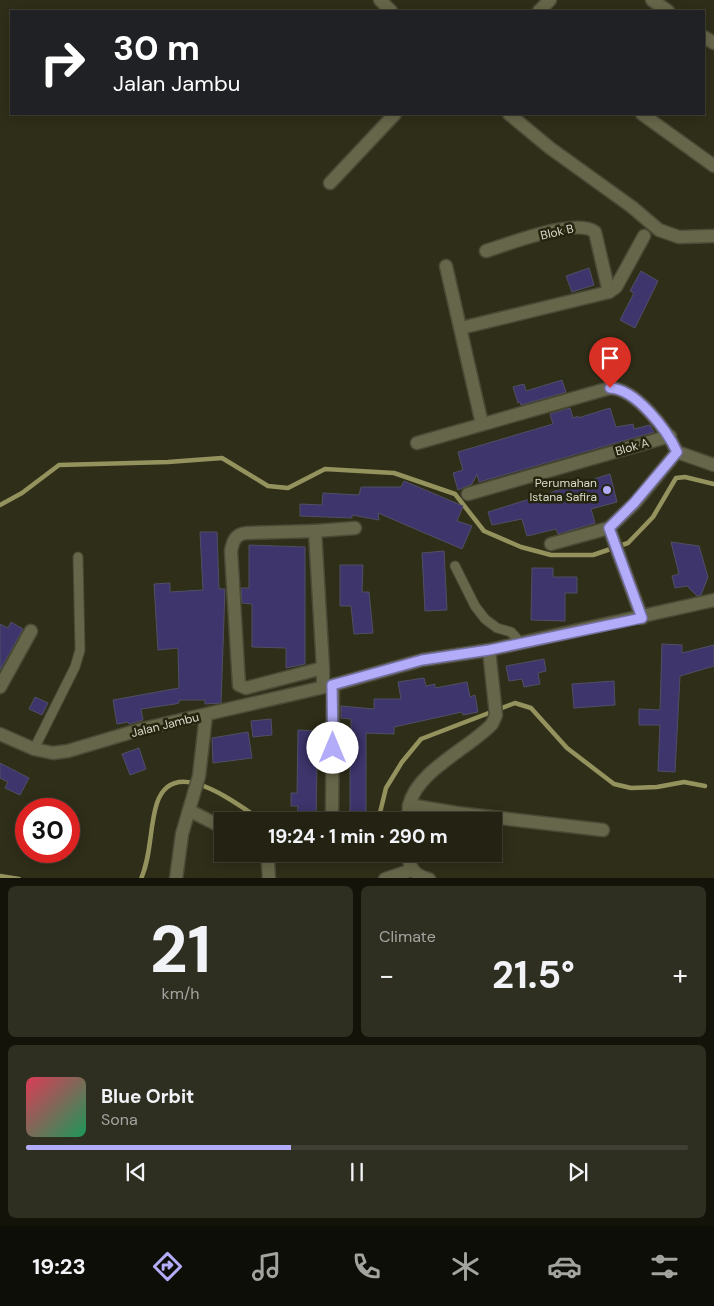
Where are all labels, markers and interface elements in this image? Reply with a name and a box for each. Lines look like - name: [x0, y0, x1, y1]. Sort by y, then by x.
- text: 30 m: [113, 25, 200, 71]
- icon: right: [30, 30, 95, 95]
- text: Jalan Jambu: [113, 69, 240, 98]
- street label: Blok B: [539, 220, 575, 244]
- pin: [589, 337, 631, 388]
- icon: arrive: [596, 344, 624, 372]
- street label: Blok A: [613, 435, 651, 459]
- place label: Perumahan Istana Safira: [529, 475, 597, 505]
- marker: Perumahan Istana Safira: [601, 484, 613, 496]
- street label: Jalan Jambu: [129, 709, 201, 741]
- position arrow: [306, 721, 358, 773]
- speed limit sign: 30: [15, 798, 80, 863]
- text: 19:24 · 1 min · 290 m: [268, 824, 448, 849]
- text: 21: [150, 908, 211, 992]
- text: Climate: [379, 926, 436, 947]
- text: 21.5°: [492, 950, 575, 1000]
- text: −: [379, 957, 394, 994]
- text: +: [673, 957, 688, 994]
- text: km/h: [162, 983, 199, 1004]
- text: Blue Orbit: [101, 1084, 194, 1109]
- text: Sona: [101, 1109, 138, 1130]
- icon: previous: [122, 1158, 150, 1186]
- icon: pause: [343, 1158, 371, 1186]
- icon: next: [564, 1158, 592, 1186]
- icon: directions: [150, 1249, 185, 1284]
- icon: music: [249, 1249, 284, 1284]
- icon: phone: [349, 1249, 384, 1284]
- icon: climate: [448, 1249, 483, 1284]
- icon: car: [547, 1249, 582, 1284]
- icon: filters: [647, 1249, 682, 1284]
- text: 19:23: [32, 1252, 86, 1281]

